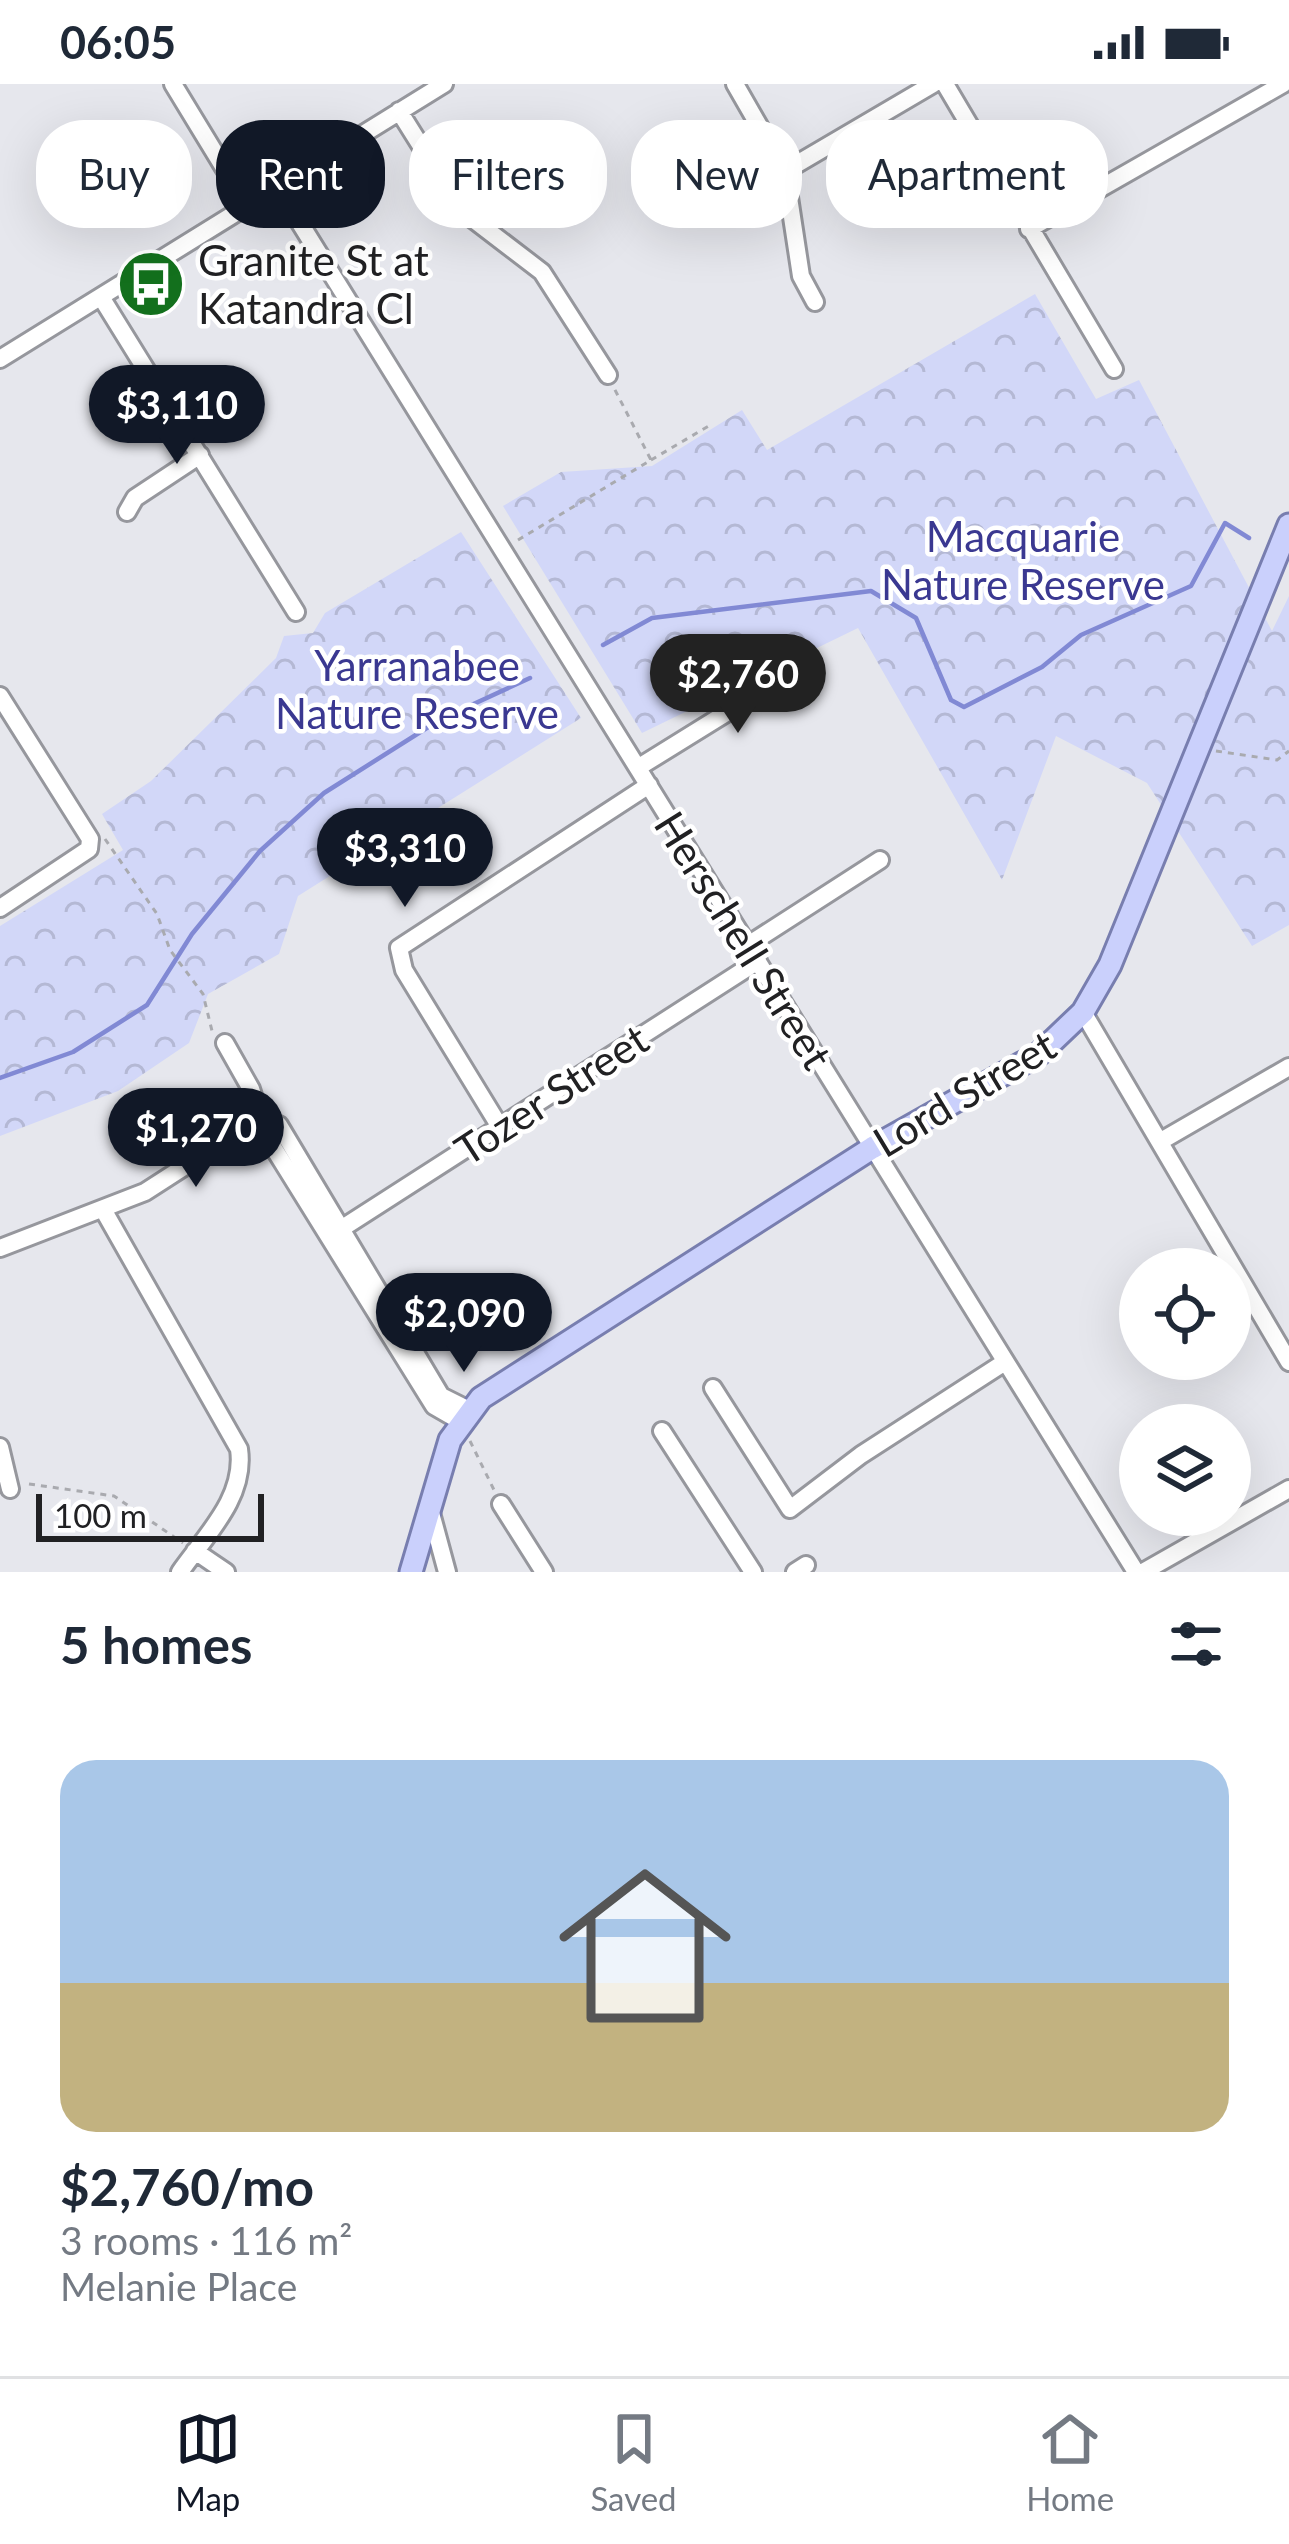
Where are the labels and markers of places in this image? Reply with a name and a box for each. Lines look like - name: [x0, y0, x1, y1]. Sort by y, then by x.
- place label: Granite St at Katandra Cl: [198, 235, 429, 333]
- bus stop icon: Granite St at Katandra Cl: [116, 249, 186, 319]
- pin: $3,110: [79, 365, 275, 467]
- pin: $2,760: [640, 634, 836, 736]
- pin: $3,310: [307, 808, 503, 910]
- pin: $1,270: [98, 1088, 294, 1190]
- pin: $2,090: [366, 1273, 562, 1375]

